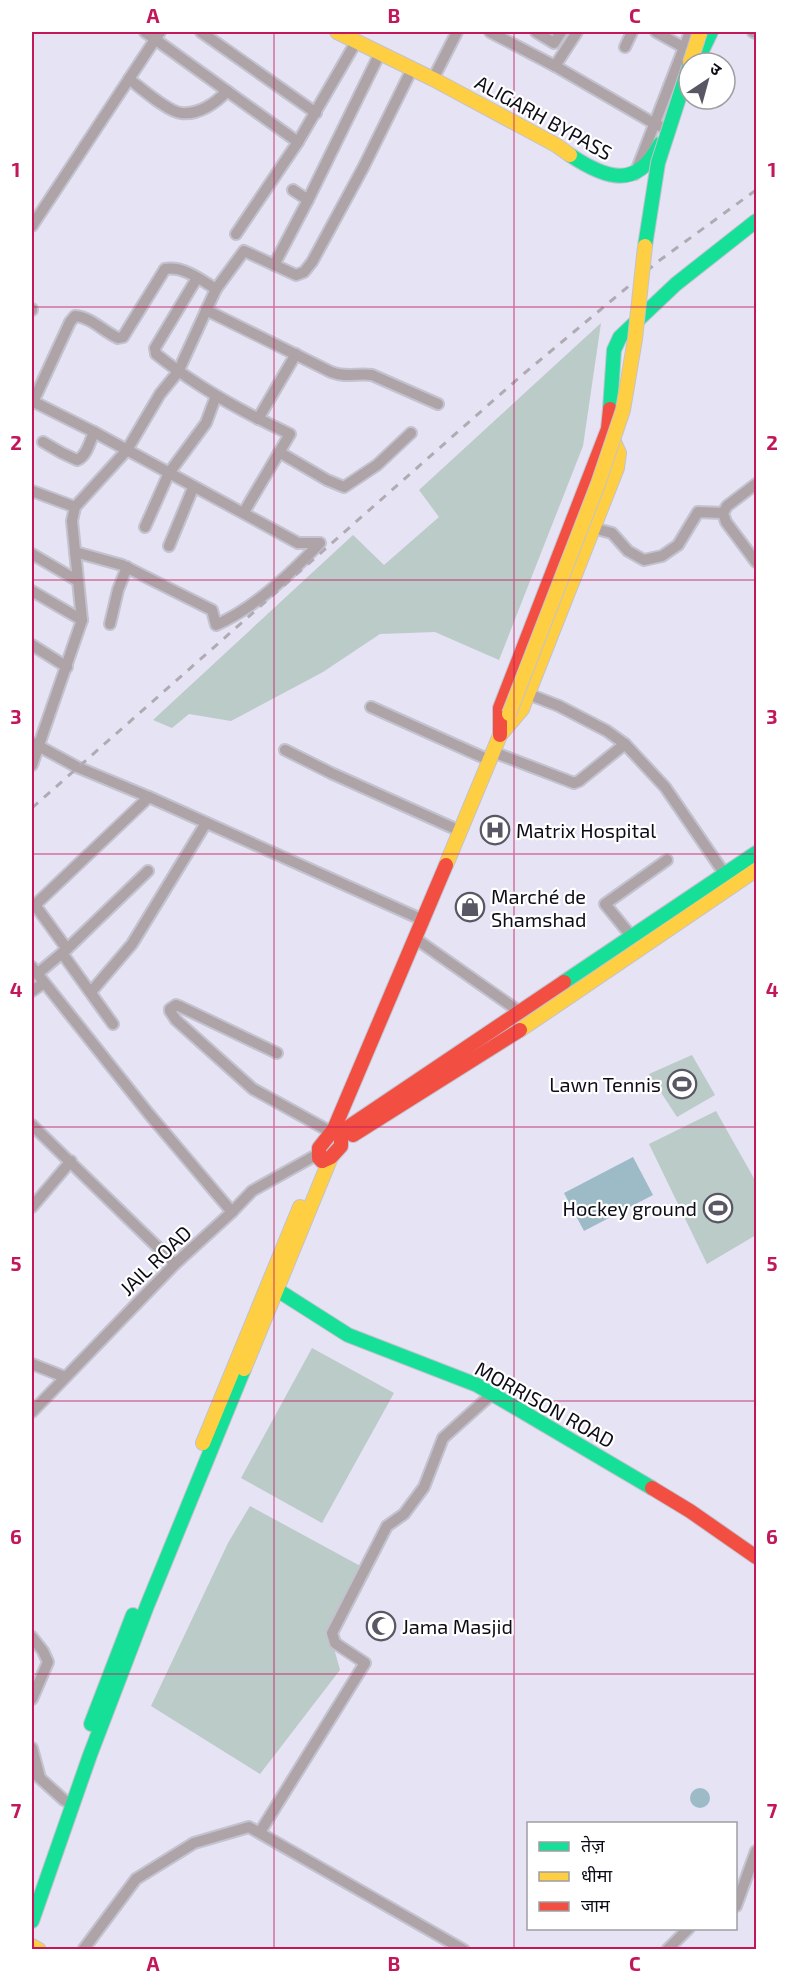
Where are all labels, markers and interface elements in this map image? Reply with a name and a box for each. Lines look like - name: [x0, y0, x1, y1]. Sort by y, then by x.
- text: A: [146, 3, 160, 27]
- text: B: [388, 3, 400, 27]
- text: C: [629, 3, 641, 27]
- north arrow: [677, 51, 737, 111]
- text: उ: [707, 58, 726, 79]
- street label: ALIGARH BYPASS: [471, 69, 617, 165]
- text: 1: [12, 157, 20, 181]
- text: 1: [768, 157, 776, 181]
- text: 2: [10, 430, 22, 454]
- text: 2: [766, 430, 778, 454]
- text: 3: [10, 704, 22, 728]
- text: 3: [766, 704, 778, 728]
- hospital icon: Matrix Hospital: [479, 814, 511, 846]
- place label: Matrix Hospital: [516, 818, 656, 842]
- place label: Marché de Shamshad: [491, 884, 587, 931]
- shop icon: Marché de Shamshad: [454, 891, 486, 923]
- text: 4: [10, 977, 23, 1001]
- text: 4: [766, 977, 779, 1001]
- sports icon: Lawn Tennis: [666, 1068, 698, 1100]
- place label: Lawn Tennis: [549, 1072, 661, 1096]
- sports icon: Hockey ground: [702, 1192, 734, 1224]
- place label: Hockey ground: [563, 1196, 697, 1220]
- street label: JAIL ROAD: [114, 1220, 196, 1300]
- text: 5: [10, 1251, 22, 1275]
- text: 5: [766, 1251, 778, 1275]
- street label: MORRISON ROAD: [471, 1356, 619, 1452]
- text: 6: [10, 1524, 22, 1548]
- text: 6: [766, 1524, 778, 1548]
- mosque icon: Jama Masjid: [365, 1610, 397, 1642]
- place label: Jama Masjid: [402, 1614, 513, 1638]
- text: 7: [11, 1798, 22, 1822]
- text: 7: [767, 1798, 778, 1822]
- legend: [527, 1822, 737, 1930]
- text: तेज़: [581, 1834, 605, 1856]
- text: धीमा: [581, 1864, 612, 1886]
- text: जाम: [581, 1894, 611, 1916]
- text: A: [146, 1951, 160, 1975]
- text: B: [388, 1951, 400, 1975]
- text: C: [629, 1951, 641, 1975]

